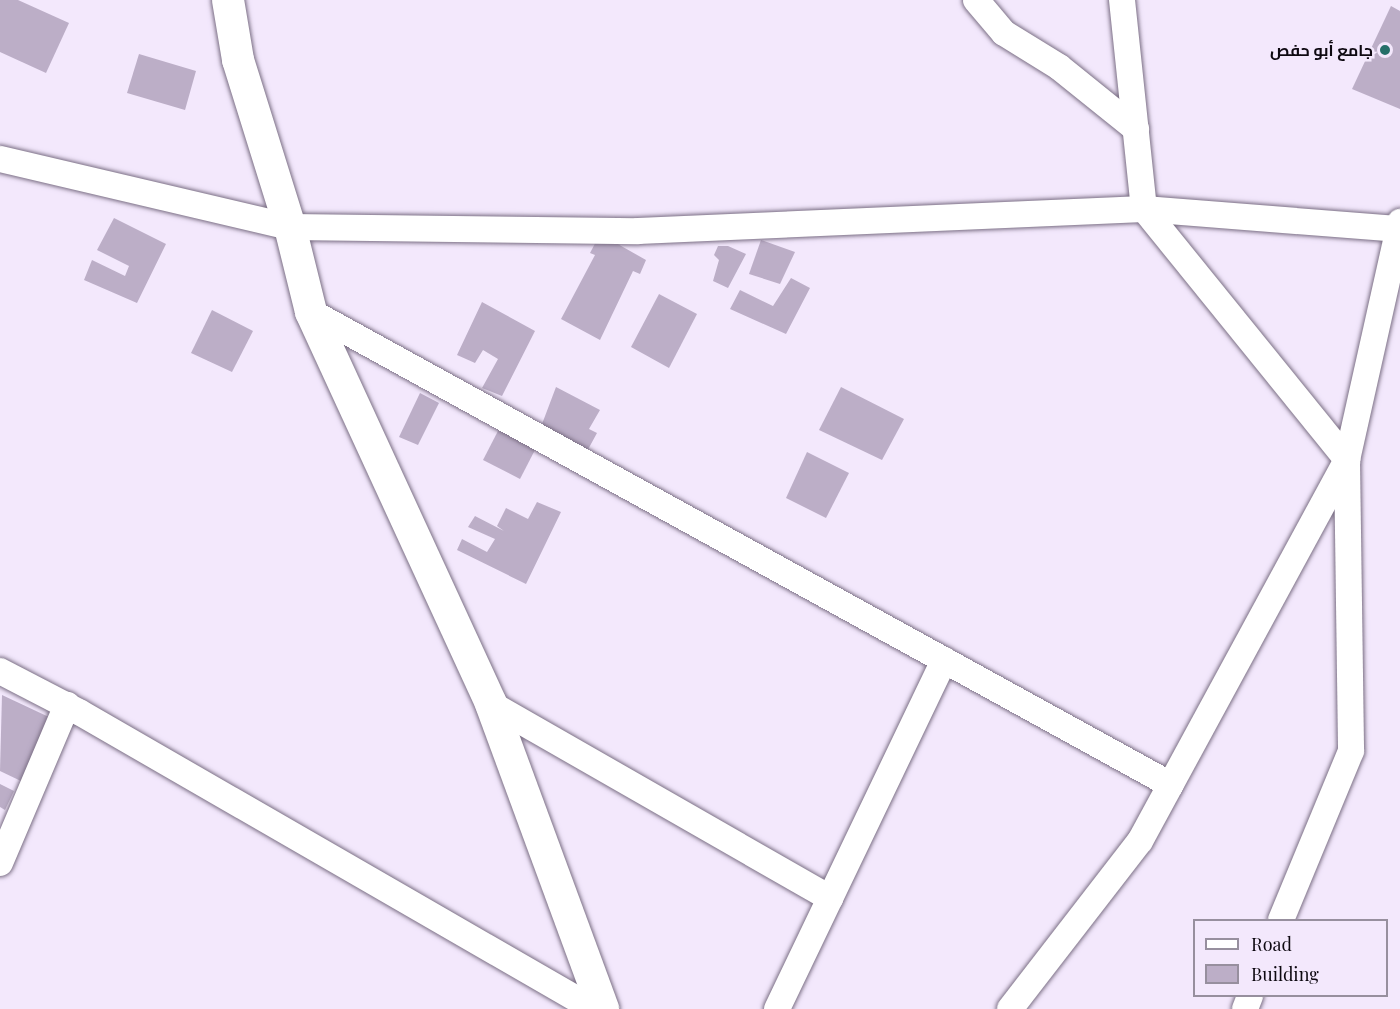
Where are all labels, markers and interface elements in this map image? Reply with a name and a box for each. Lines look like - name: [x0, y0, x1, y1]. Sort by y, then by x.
- place label: جامع أبو حفص: [1270, 40, 1373, 60]
- marker: جامع أبو حفص: [1378, 43, 1392, 57]
- legend: [1193, 919, 1388, 997]
- text: Road: [1251, 932, 1292, 956]
- text: Building: [1251, 962, 1319, 986]

